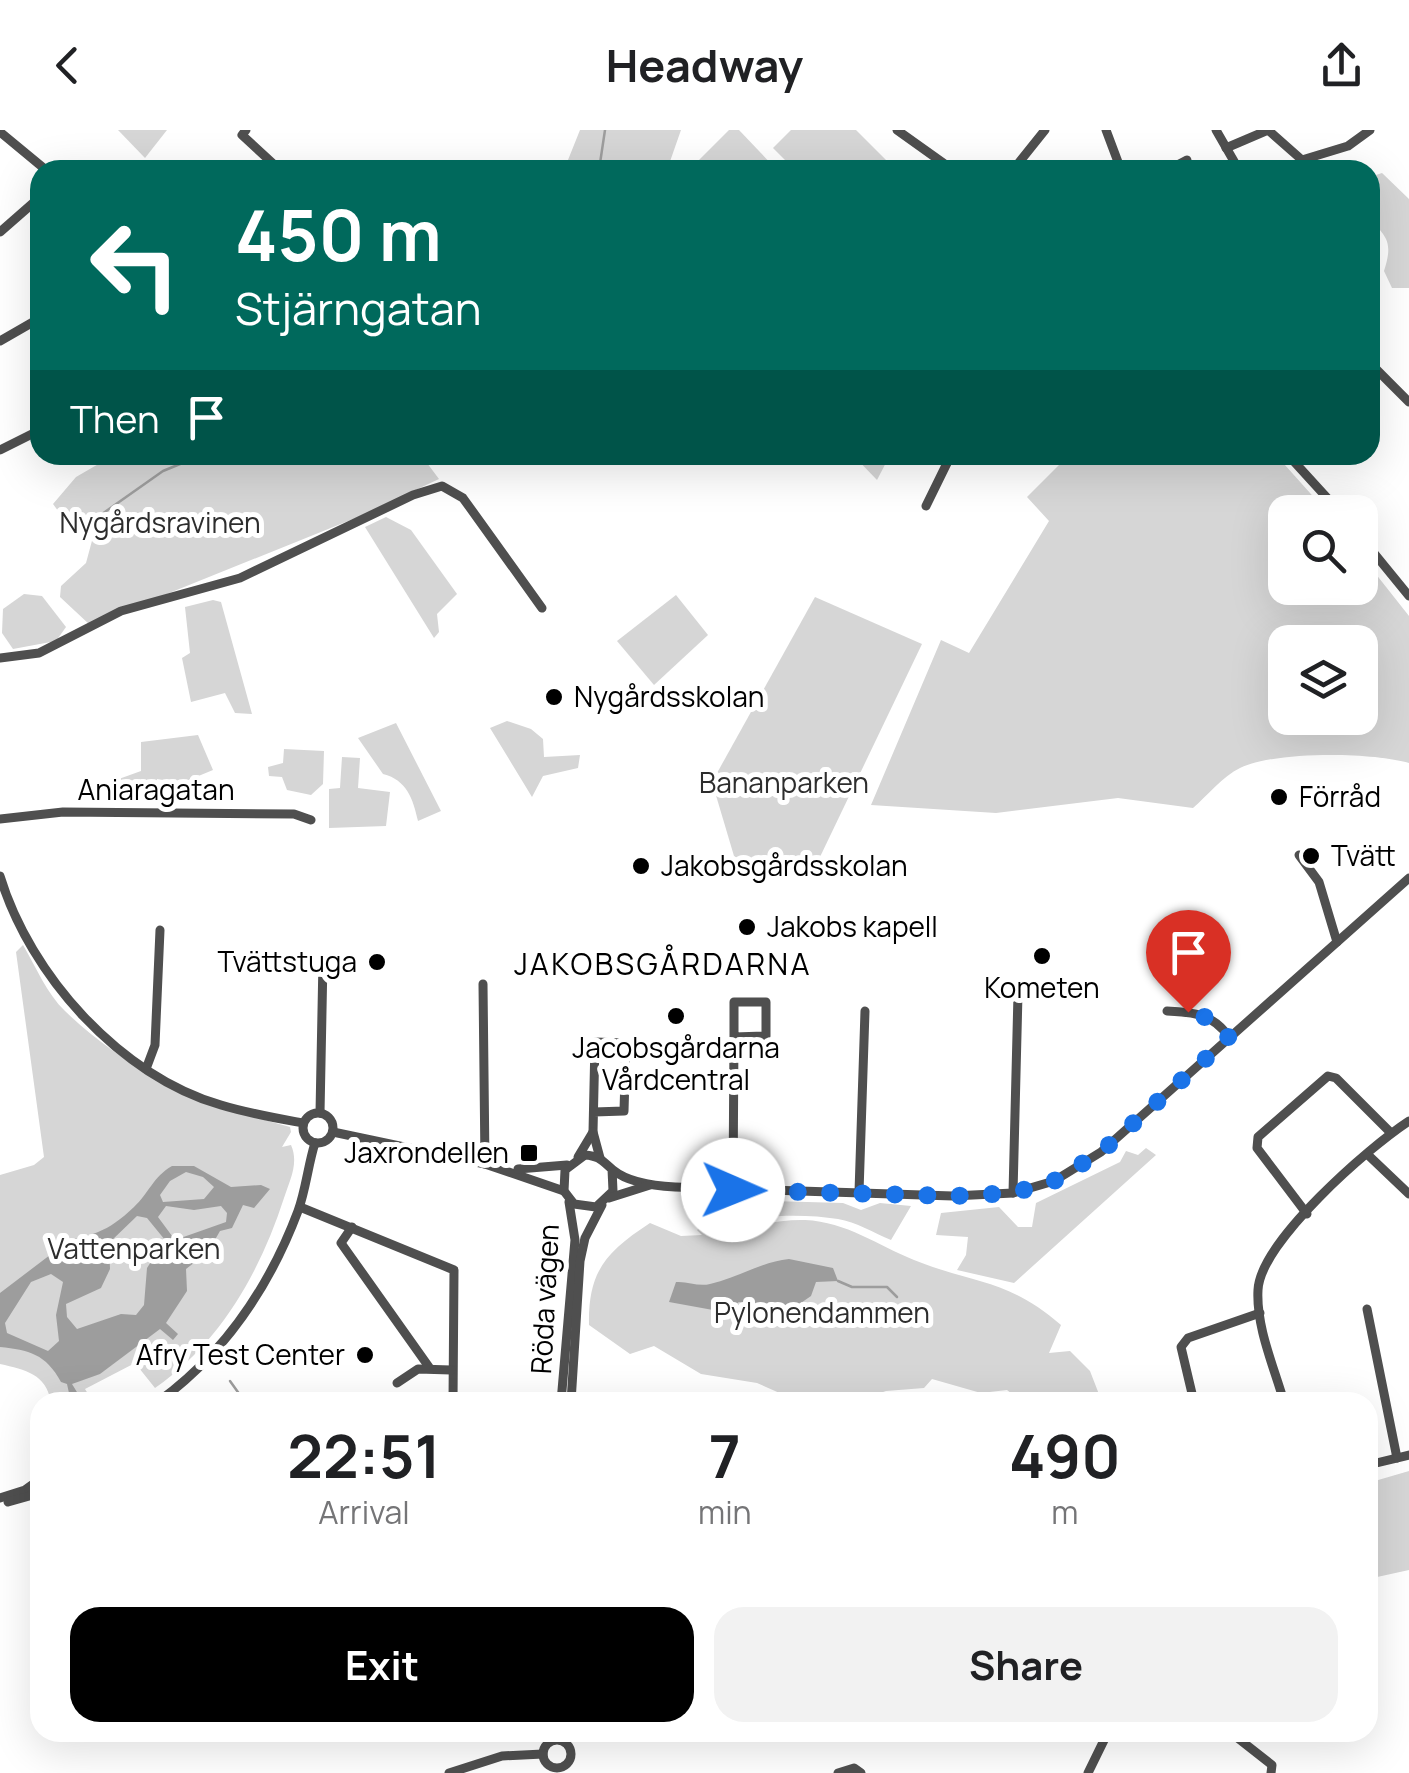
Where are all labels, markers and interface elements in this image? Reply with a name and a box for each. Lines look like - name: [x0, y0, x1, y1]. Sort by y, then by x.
- text: Headway: [606, 34, 803, 96]
- icon: back: [40, 38, 95, 93]
- icon: share: [1314, 38, 1369, 93]
- text: 450 m: [235, 186, 442, 282]
- icon: left: [70, 200, 200, 330]
- text: Stjärngatan: [235, 277, 481, 339]
- icon: arrive: [179, 390, 234, 445]
- text: Then: [70, 392, 159, 444]
- map controls: [1268, 495, 1378, 735]
- button: search: [1268, 495, 1378, 605]
- park label: Nygårdsravinen: [59, 503, 261, 541]
- button: layers: [1268, 625, 1378, 735]
- place label: Nygårdsskolan: [574, 677, 764, 715]
- marker: Nygårdsskolan: [543, 686, 565, 708]
- park label: Bananparken: [699, 763, 869, 801]
- street label: Aniaragatan: [77, 770, 235, 808]
- place label: Förråd: [1299, 777, 1381, 815]
- marker: Förråd: [1268, 786, 1290, 808]
- place label: Tvätt: [1331, 836, 1396, 874]
- marker: Tvätt: [1300, 845, 1322, 867]
- place label: Jakobsgårdsskolan: [661, 846, 908, 884]
- marker: Jakobsgårdsskolan: [630, 855, 652, 877]
- place label: Jakobs kapell: [767, 907, 938, 945]
- pin: [1146, 910, 1231, 1013]
- marker: Jakobs kapell: [736, 916, 758, 938]
- icon: arrive: [1161, 925, 1216, 980]
- place label: Tvättstuga: [218, 942, 357, 980]
- district label: JAKOBSGÅRDARNA: [514, 943, 812, 984]
- marker: Kometen: [1031, 945, 1053, 967]
- marker: Tvättstuga: [366, 951, 388, 973]
- place label: Kometen: [984, 968, 1100, 1006]
- marker: Jacobsgårdarna Vårdcentral: [665, 1005, 687, 1027]
- place label: Jacobsgårdarna Vårdcentral: [572, 1028, 780, 1098]
- place label: Jaxrondellen: [344, 1133, 509, 1171]
- position arrow: [681, 1138, 785, 1242]
- marker: Jaxrondellen: [518, 1142, 540, 1164]
- street label: Röda vägen: [521, 1223, 567, 1375]
- park label: Vattenparken: [48, 1229, 220, 1267]
- park label: Pylonendammen: [714, 1293, 930, 1331]
- place label: Afry Test Center: [136, 1335, 345, 1373]
- marker: Afry Test Center: [354, 1344, 376, 1366]
- text: 22:51: [287, 1414, 441, 1496]
- text: 7: [709, 1414, 741, 1496]
- text: 490: [1009, 1414, 1121, 1496]
- text: Arrival: [318, 1490, 410, 1534]
- text: min: [698, 1490, 752, 1534]
- text: m: [1051, 1490, 1078, 1534]
- button: Exit: [70, 1607, 694, 1722]
- button: Share: [714, 1607, 1338, 1722]

